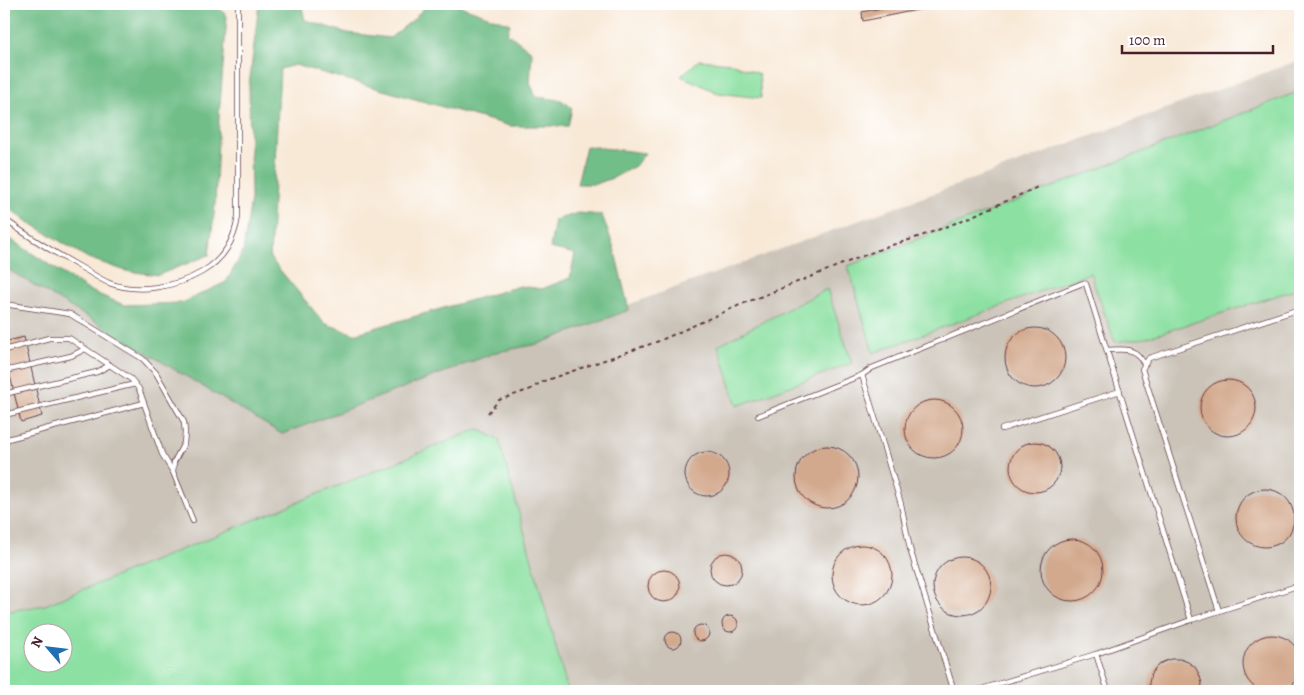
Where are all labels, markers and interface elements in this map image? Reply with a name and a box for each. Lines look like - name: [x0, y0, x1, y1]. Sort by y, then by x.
- scale bar: [1122, 22, 1273, 54]
- text: 100 m: [1129, 30, 1166, 50]
- north arrow: [22, 622, 72, 672]
- text: N: [26, 633, 48, 651]

